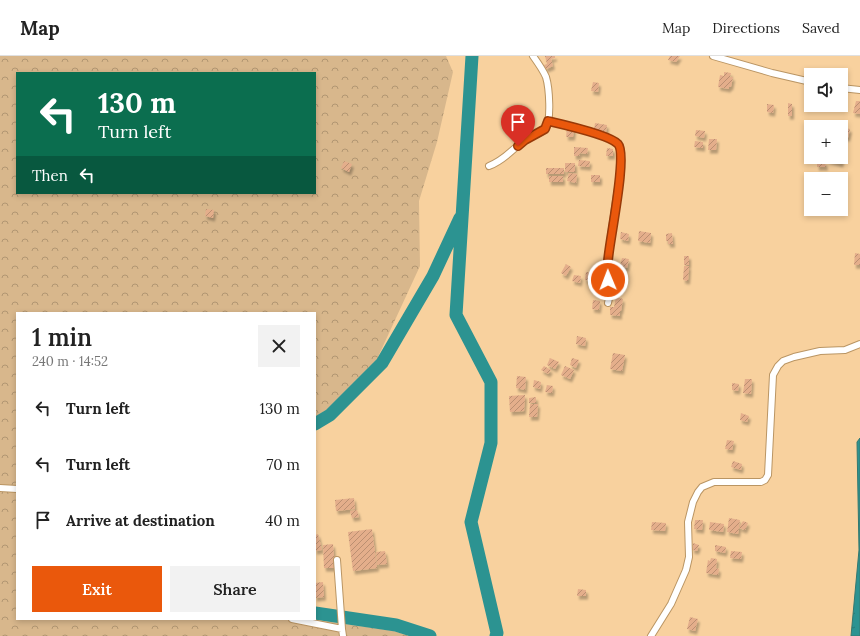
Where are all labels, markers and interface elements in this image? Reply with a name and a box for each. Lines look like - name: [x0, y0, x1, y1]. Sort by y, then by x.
- text: Map: [20, 16, 60, 40]
- text: Map: [662, 19, 690, 37]
- text: Directions: [712, 19, 780, 37]
- text: Saved: [802, 19, 840, 37]
- map controls: [804, 68, 848, 216]
- button: sound: [804, 68, 848, 112]
- text: 130 m: [98, 85, 176, 121]
- icon: left: [32, 88, 84, 140]
- pin: [501, 105, 535, 146]
- icon: arrive: [507, 111, 529, 133]
- text: Turn left: [98, 120, 171, 143]
- button: +: [804, 120, 848, 164]
- icon: left: [76, 164, 98, 186]
- text: Then: [32, 166, 68, 185]
- button: −: [804, 172, 848, 216]
- position arrow: [587, 259, 629, 301]
- text: 1 min: [32, 322, 92, 353]
- button: close: [258, 325, 300, 367]
- text: 240 m · 14:52: [32, 353, 108, 370]
- icon: left: [32, 397, 54, 419]
- text: Turn left: [66, 399, 130, 418]
- text: 130 m: [260, 399, 300, 418]
- icon: left: [32, 453, 54, 475]
- text: Turn left: [66, 455, 130, 474]
- text: 70 m: [266, 455, 300, 474]
- icon: arrive: [32, 509, 54, 531]
- text: Arrive at destination: [66, 511, 215, 530]
- text: 40 m: [265, 511, 300, 530]
- button: Exit: [32, 566, 162, 612]
- button: Share: [170, 566, 300, 612]

